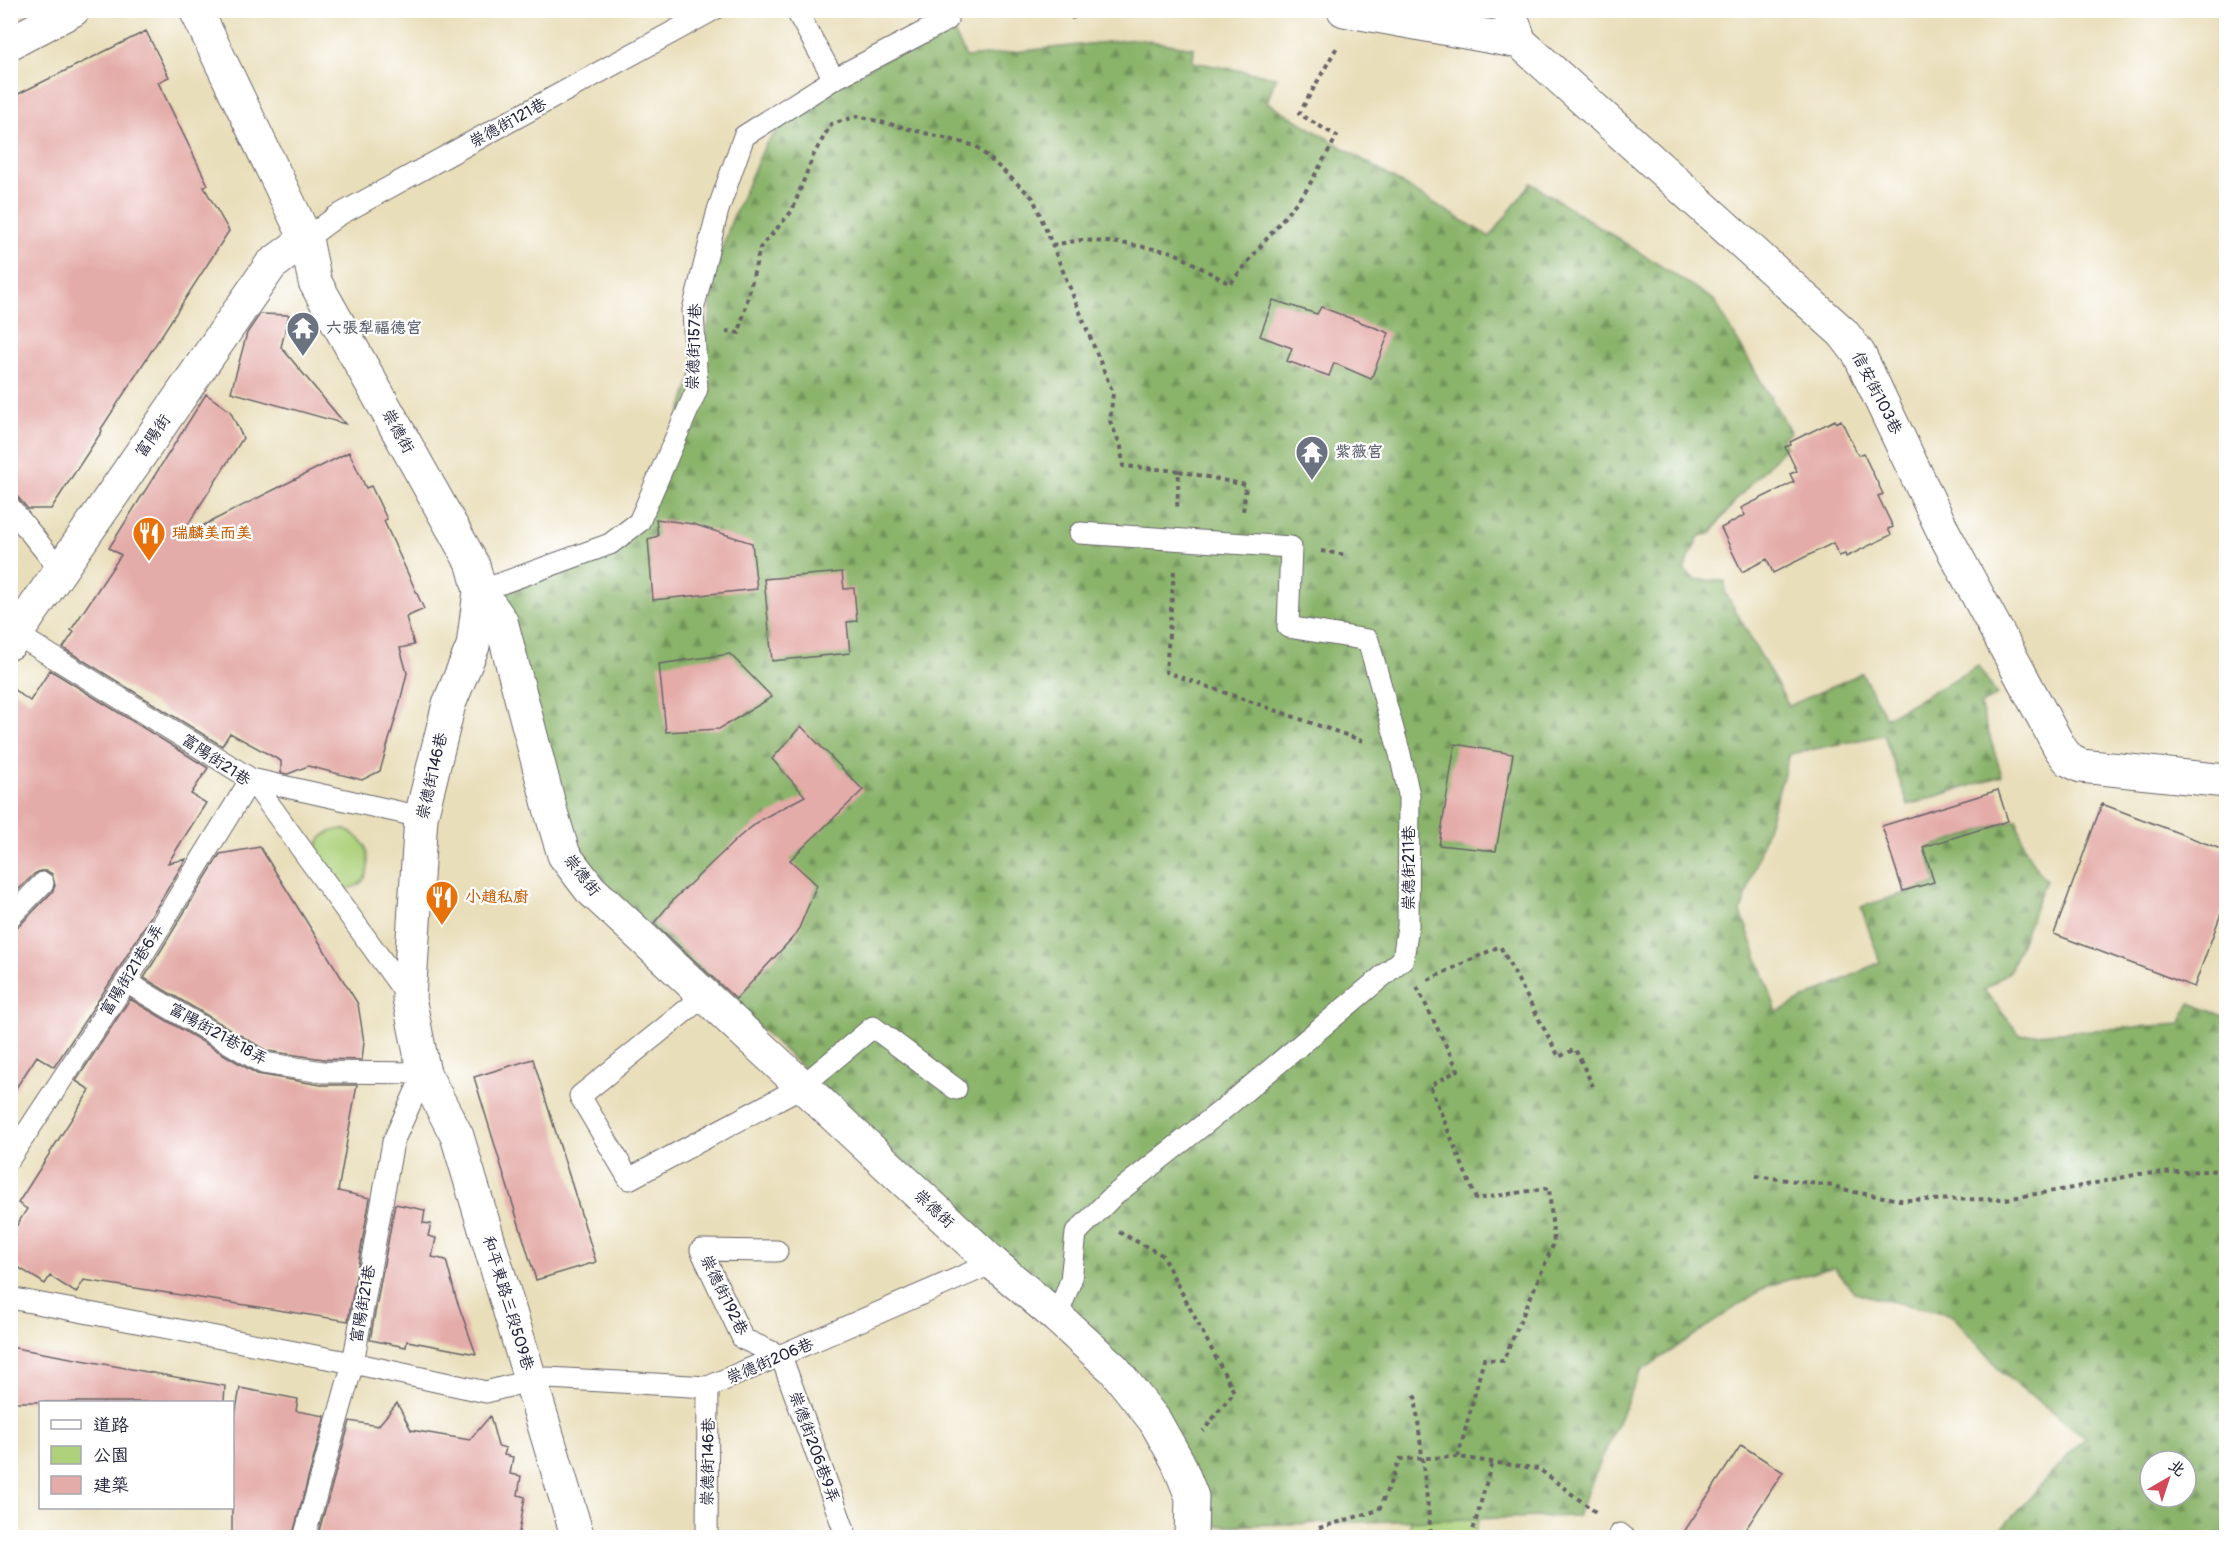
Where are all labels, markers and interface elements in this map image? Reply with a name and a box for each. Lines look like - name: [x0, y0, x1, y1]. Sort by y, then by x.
- street label: 崇德街121巷: [466, 94, 550, 152]
- street label: 崇德街157巷: [682, 303, 706, 391]
- temple icon: 六張犁福德宮: [285, 310, 321, 357]
- place label: 六張犁福德宮: [326, 318, 422, 338]
- street label: 信安街103巷: [1848, 348, 1906, 438]
- street label: 崇德街: [378, 405, 418, 457]
- street label: 富陽街: [131, 411, 175, 461]
- temple icon: 紫薇宮: [1294, 434, 1330, 481]
- place label: 紫薇宮: [1335, 442, 1383, 462]
- restaurant icon: 瑞麟美而美: [131, 515, 167, 562]
- place label: 瑞麟美而美: [172, 523, 252, 543]
- street label: 富陽街21巷: [178, 730, 254, 790]
- street label: 崇德街146巷: [412, 730, 452, 822]
- street label: 崇德街211巷: [1399, 825, 1419, 911]
- street label: 崇德街: [559, 850, 605, 900]
- restaurant icon: 小趙私廚: [424, 879, 460, 926]
- place label: 小趙私廚: [465, 887, 529, 907]
- street label: 富陽街21巷6弄: [96, 920, 168, 1020]
- street label: 富陽街21巷18弄: [165, 999, 271, 1069]
- street label: 崇德街: [910, 1185, 958, 1233]
- street label: 和平東路三段509巷: [478, 1233, 538, 1373]
- street label: 崇德街192巷: [696, 1251, 752, 1339]
- street label: 富陽街21巷: [346, 1263, 380, 1345]
- street label: 崇德街206巷: [723, 1334, 817, 1388]
- street label: 崇德街206巷9弄: [785, 1388, 843, 1506]
- legend: [39, 1401, 234, 1509]
- text: 道路: [93, 1414, 129, 1437]
- street label: 崇德街146巷: [697, 1417, 719, 1507]
- text: 公園: [93, 1444, 129, 1467]
- north arrow: [2138, 1449, 2198, 1509]
- text: 北: [2164, 1455, 2189, 1481]
- text: 建築: [93, 1474, 129, 1497]

